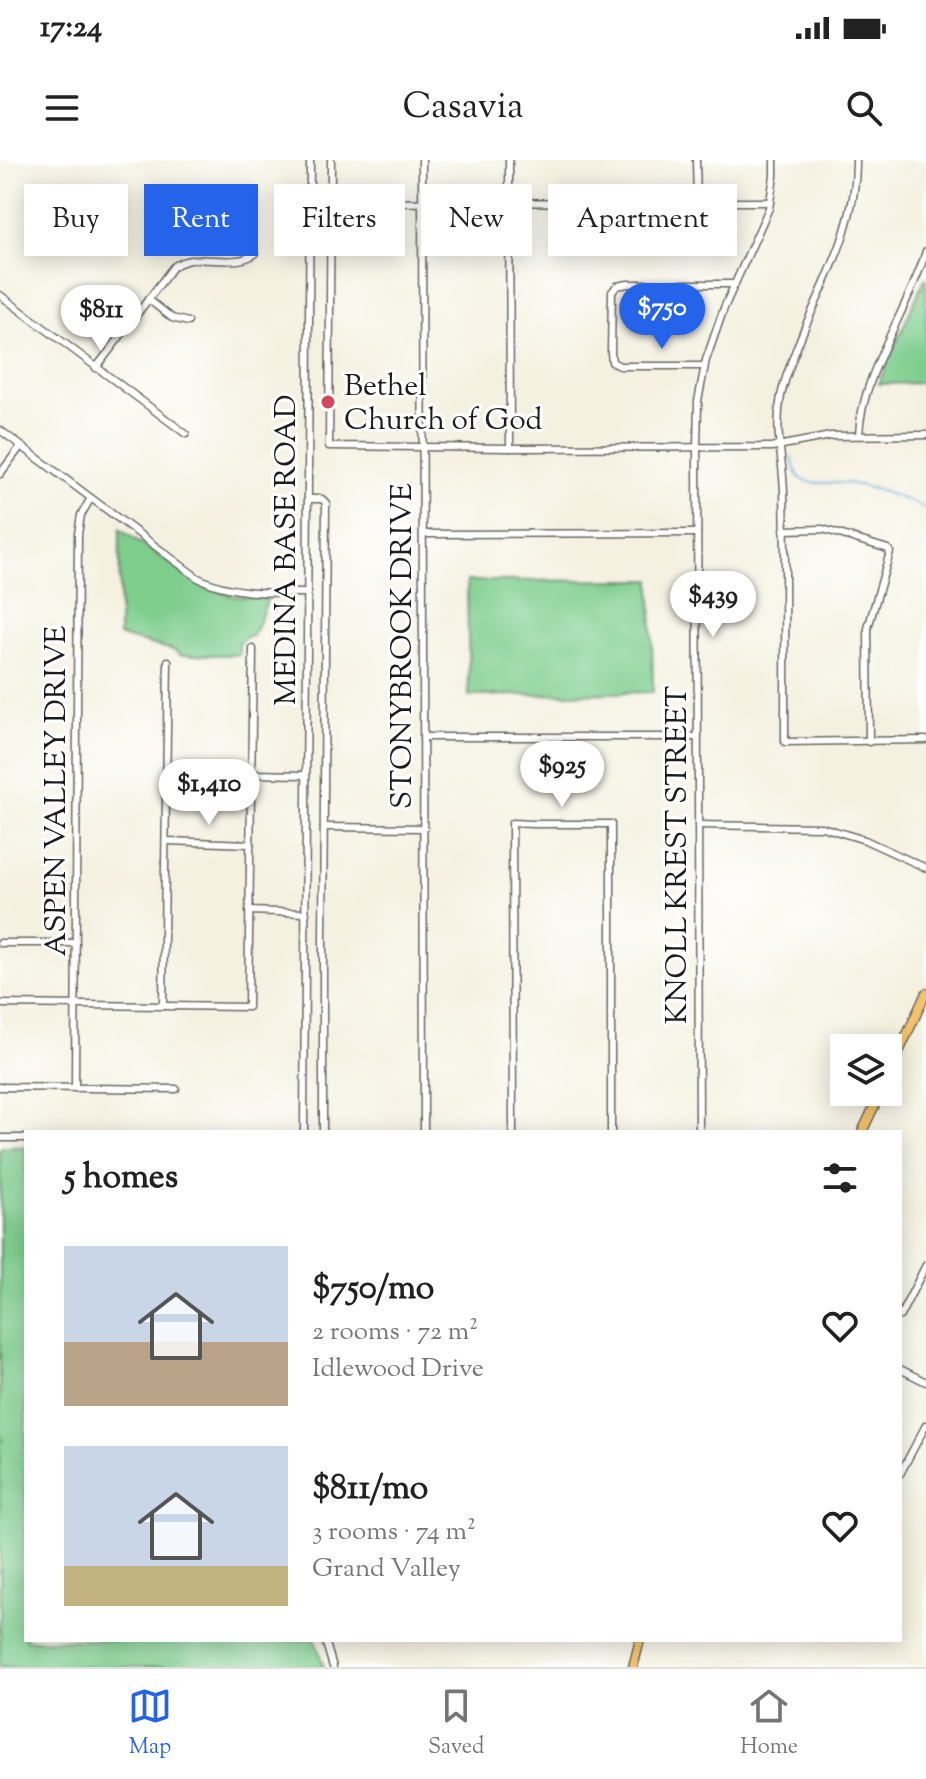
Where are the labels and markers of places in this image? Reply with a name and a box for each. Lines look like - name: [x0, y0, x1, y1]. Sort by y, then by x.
- pin: $750: [615, 283, 709, 351]
- pin: $811: [54, 285, 148, 353]
- place label: Bethel Church of God: [344, 366, 543, 443]
- marker: Bethel Church of God: [319, 393, 337, 411]
- pin: $439: [666, 571, 760, 639]
- pin: $925: [515, 741, 609, 809]
- pin: $1,410: [144, 759, 274, 827]

